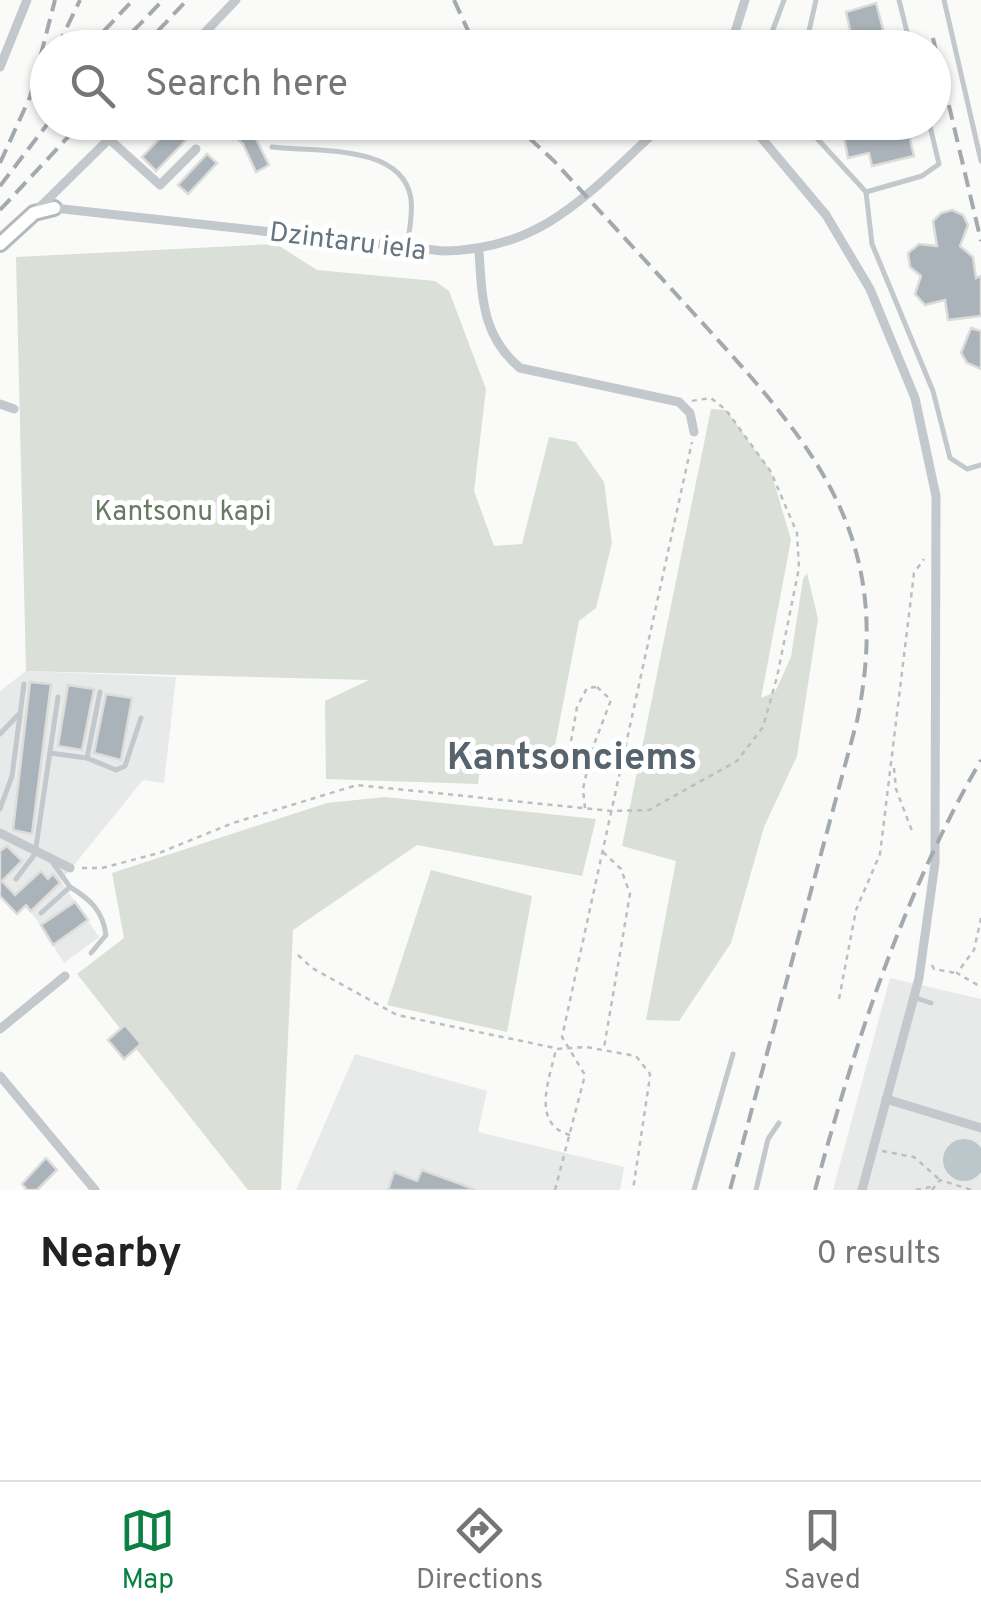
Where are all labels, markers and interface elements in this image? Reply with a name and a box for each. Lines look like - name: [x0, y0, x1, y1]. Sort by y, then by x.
- search box: [30, 30, 951, 140]
- icon: search: [65, 58, 120, 113]
- text: Search here: [145, 61, 348, 110]
- street label: Dzintaru iela: [267, 215, 428, 270]
- park label: Kantsonu kapi: [94, 495, 272, 531]
- district label: Kantsonciems: [447, 735, 697, 784]
- text: Nearby: [40, 1229, 182, 1282]
- text: 0 results: [816, 1235, 941, 1275]
- tab: Map: [120, 1503, 175, 1599]
- tab: Directions: [416, 1503, 543, 1599]
- tab: Saved: [784, 1503, 861, 1599]

